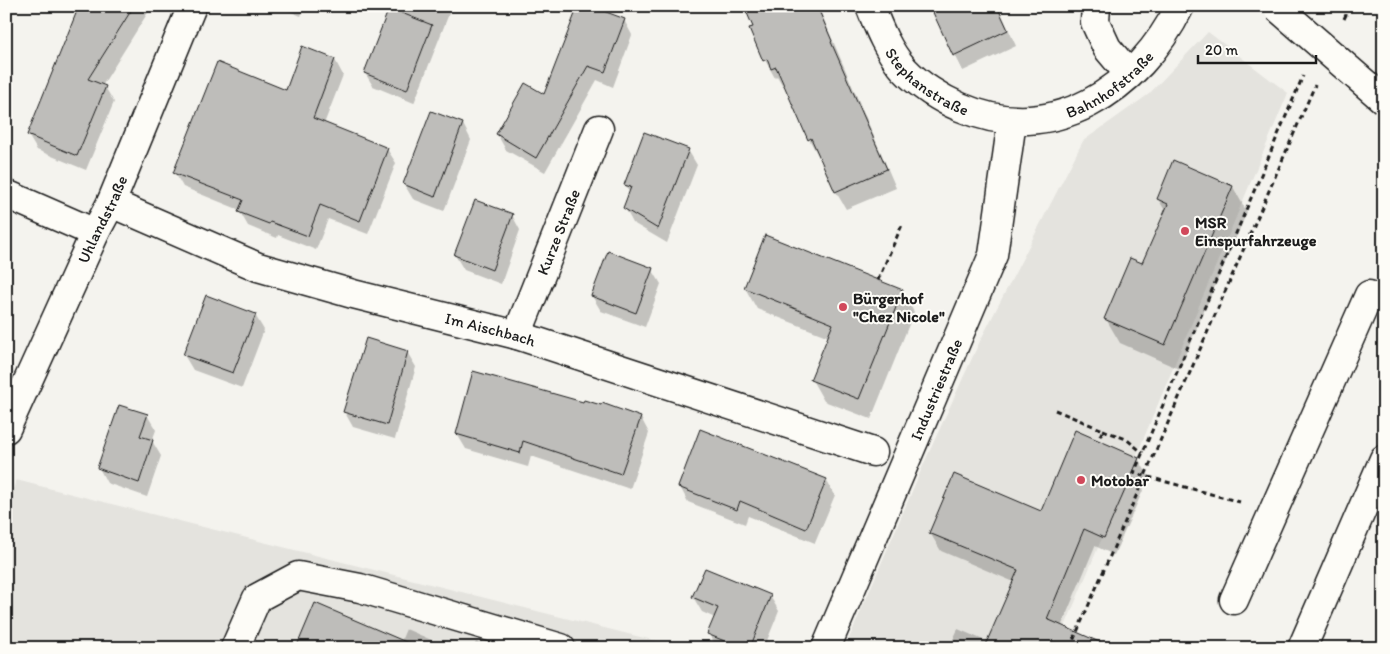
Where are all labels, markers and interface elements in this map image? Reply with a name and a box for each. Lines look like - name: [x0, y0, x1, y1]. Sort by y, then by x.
- scale bar: [1198, 32, 1315, 64]
- text: 20 m: [1205, 41, 1239, 59]
- street label: Stephanstraße: [881, 44, 971, 120]
- street label: Bahnhofstraße: [1063, 47, 1158, 122]
- street label: Uhlandstraße: [74, 172, 131, 266]
- street label: Kurze Straße: [533, 186, 584, 278]
- place label: MSR Einspurfahrzeuge: [1195, 213, 1317, 251]
- marker: MSR Einspurfahrzeuge: [1179, 225, 1191, 237]
- place label: Bürgerhof "Chez Nicole": [853, 289, 945, 326]
- marker: Bürgerhof "Chez Nicole": [837, 301, 849, 313]
- street label: Im Aischbach: [443, 308, 539, 351]
- street label: Industriestraße: [906, 336, 966, 443]
- place label: Motobar: [1091, 471, 1149, 490]
- marker: Motobar: [1075, 474, 1087, 486]

